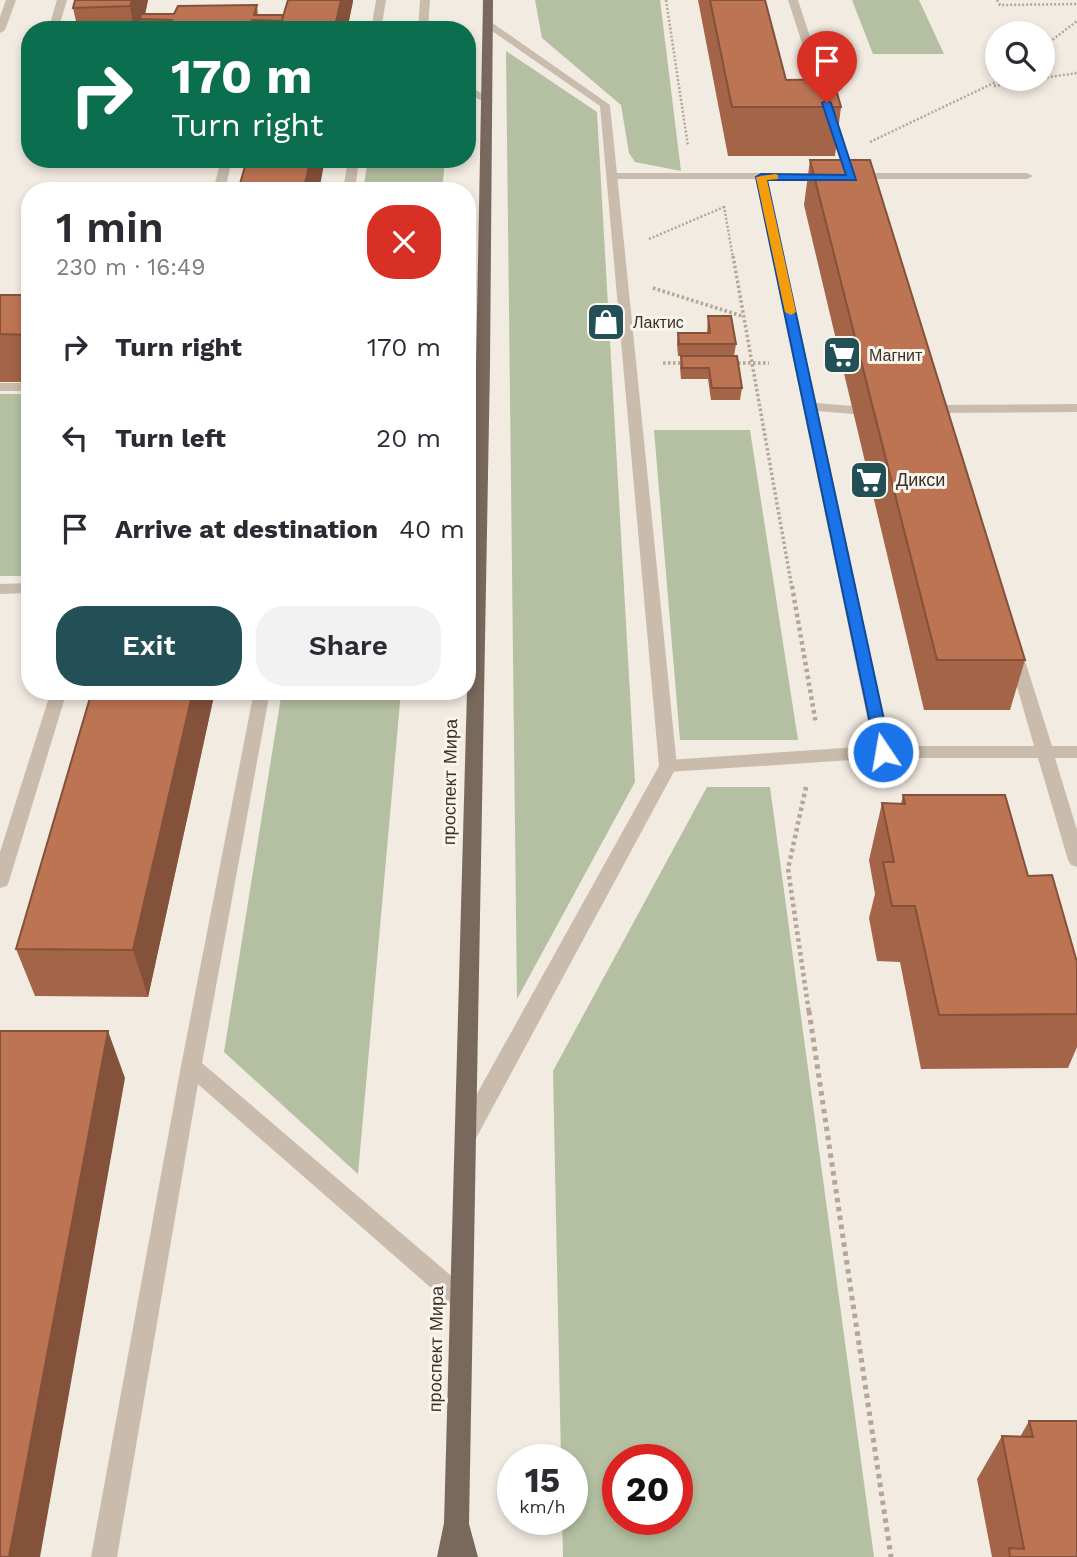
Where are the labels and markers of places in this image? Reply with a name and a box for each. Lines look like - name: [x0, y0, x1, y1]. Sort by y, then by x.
- pin: [797, 31, 857, 103]
- shop icon: Лактис: [585, 301, 627, 343]
- place label: Лактис: [633, 313, 684, 332]
- supermarket icon: Магнит: [821, 334, 863, 376]
- place label: Магнит: [869, 346, 923, 365]
- supermarket icon: Дикси: [848, 459, 890, 501]
- place label: Дикси: [896, 469, 945, 490]

